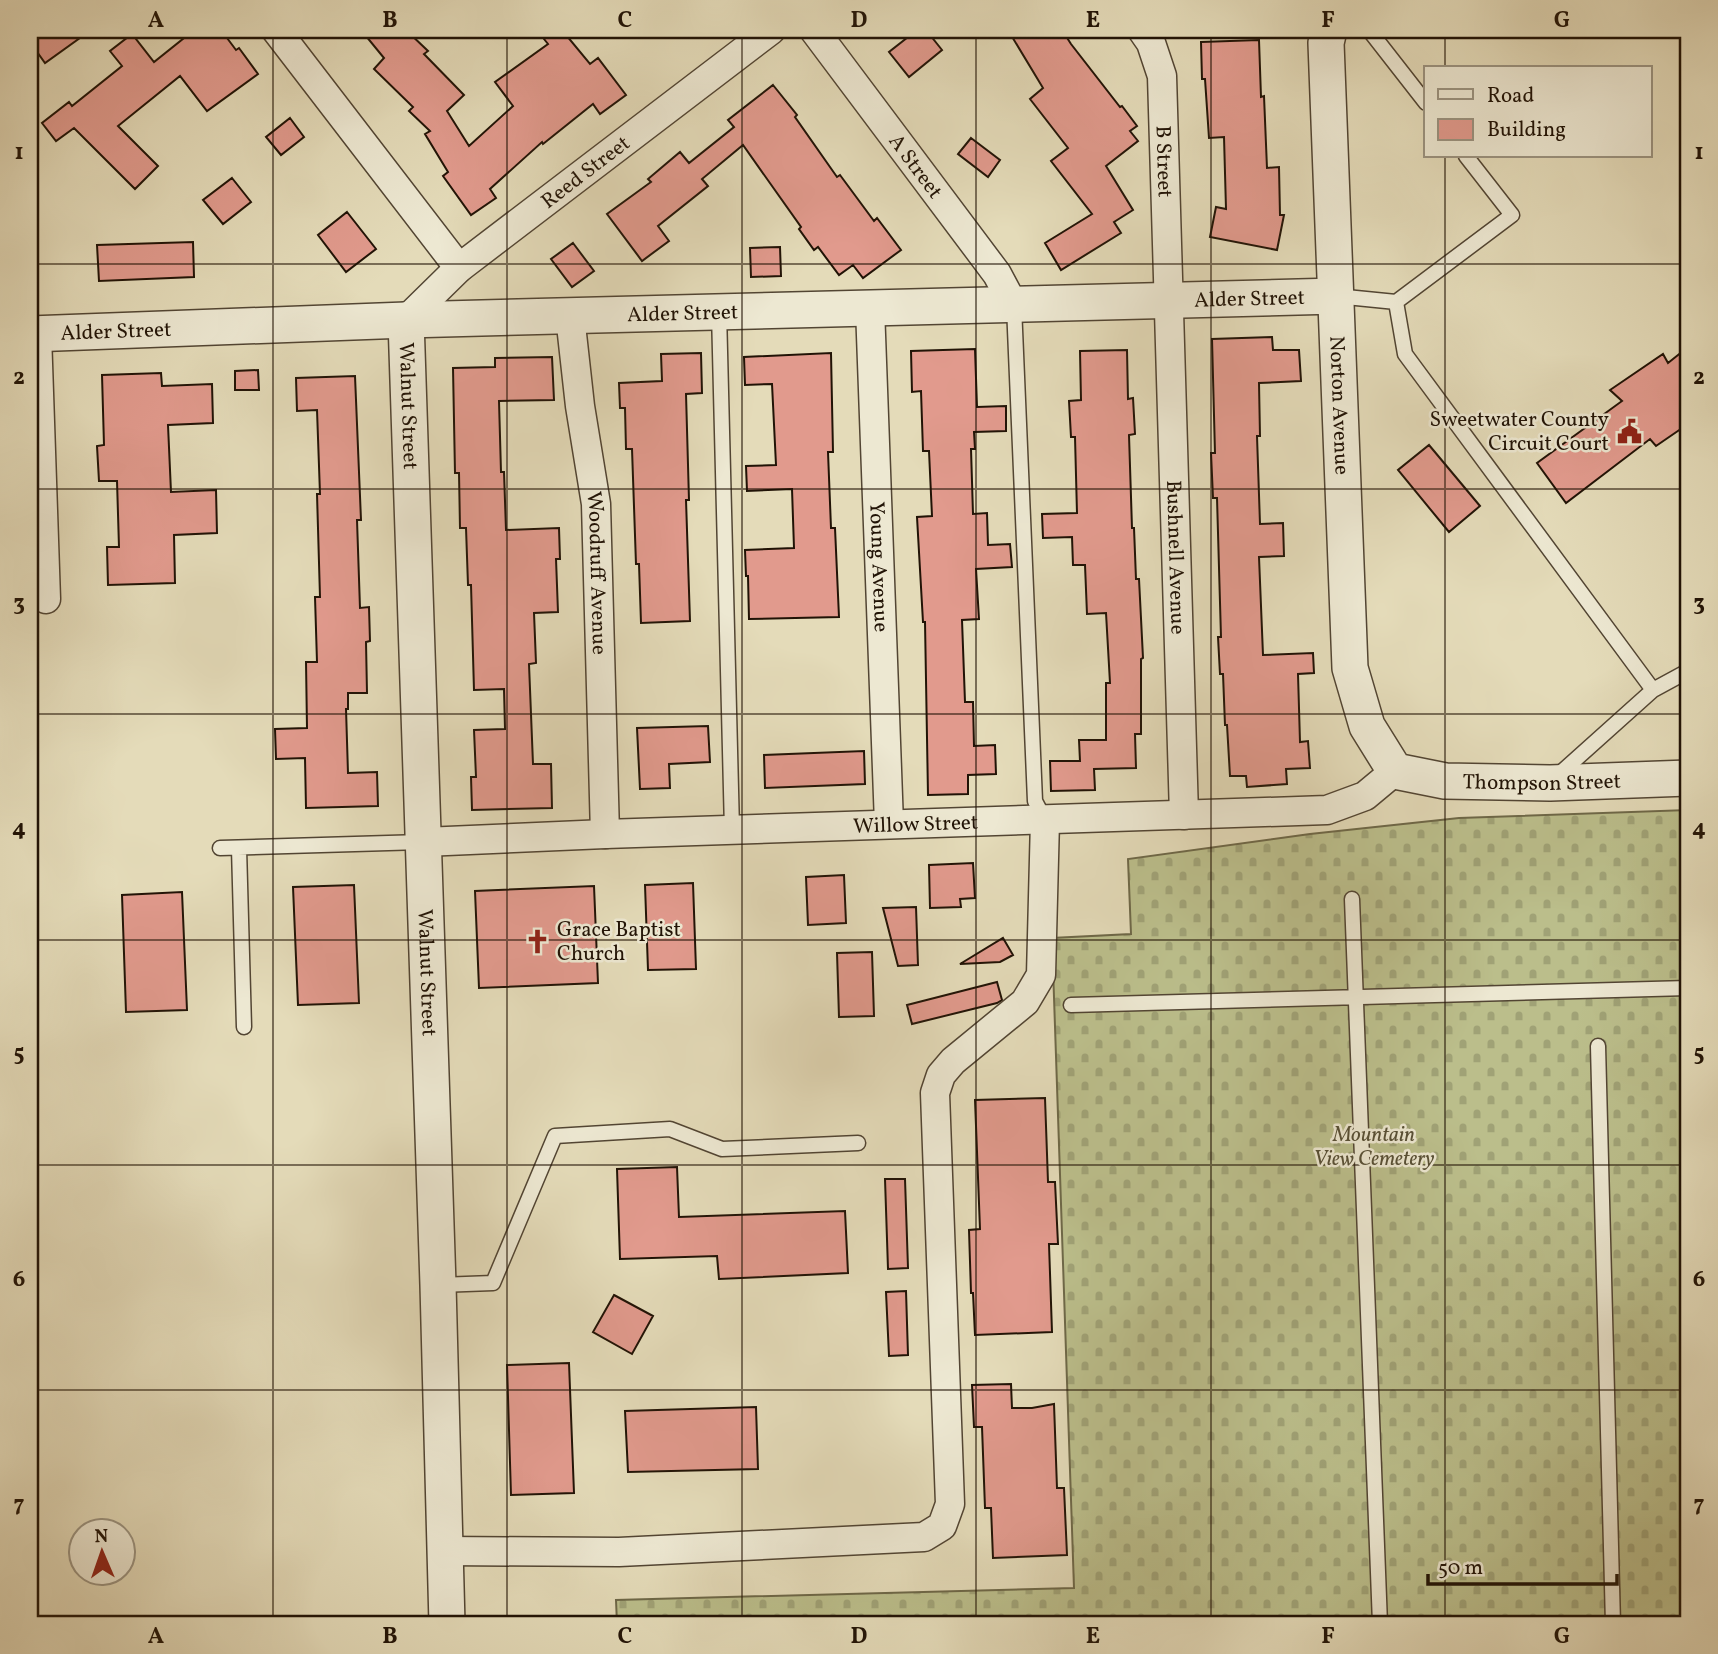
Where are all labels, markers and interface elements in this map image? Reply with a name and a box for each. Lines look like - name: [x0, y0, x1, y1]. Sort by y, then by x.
- text: A: [148, 5, 164, 37]
- text: B: [382, 5, 398, 37]
- text: C: [618, 5, 632, 37]
- text: D: [851, 5, 868, 37]
- text: E: [1086, 5, 1100, 37]
- text: F: [1321, 5, 1335, 37]
- text: G: [1554, 5, 1570, 37]
- legend: [1424, 66, 1652, 158]
- text: Road: [1487, 82, 1534, 111]
- text: Building: [1487, 116, 1566, 145]
- street label: B Street: [1147, 125, 1179, 198]
- street label: A Street: [881, 129, 949, 205]
- street label: Reed Street: [536, 130, 637, 216]
- text: 1: [14, 137, 24, 169]
- text: 1: [1694, 137, 1704, 169]
- street label: Alder Street: [1194, 284, 1305, 316]
- street label: Alder Street: [627, 298, 739, 330]
- street label: Alder Street: [60, 316, 172, 349]
- street label: Norton Avenue: [1321, 335, 1356, 476]
- street label: Walnut Street: [391, 342, 424, 470]
- text: 2: [13, 362, 25, 394]
- text: 2: [1693, 362, 1705, 394]
- place label: Sweetwater County Circuit Court: [1430, 406, 1610, 459]
- public building icon: Sweetwater County Circuit Court: [1615, 417, 1643, 445]
- street label: Bushnell Avenue: [1158, 480, 1192, 635]
- street label: Woodruff Avenue: [578, 490, 613, 655]
- street label: Young Avenue: [861, 501, 895, 633]
- text: 3: [13, 588, 25, 620]
- text: 3: [1693, 588, 1705, 620]
- street label: Thompson Street: [1462, 767, 1621, 799]
- street label: Willow Street: [853, 809, 979, 842]
- text: 4: [12, 813, 26, 845]
- text: 4: [1692, 813, 1706, 845]
- street label: Walnut Street: [410, 909, 443, 1037]
- place label: Grace Baptist Church: [557, 916, 681, 969]
- church icon: Grace Baptist Church: [523, 927, 551, 955]
- text: 5: [13, 1038, 25, 1070]
- text: 5: [1693, 1038, 1705, 1070]
- park label: Mountain View Cemetery: [1313, 1121, 1435, 1174]
- text: 6: [13, 1264, 25, 1296]
- text: 6: [1693, 1264, 1705, 1296]
- text: 7: [14, 1489, 25, 1521]
- text: 7: [1694, 1489, 1705, 1521]
- north arrow: [66, 1518, 136, 1588]
- text: N: [94, 1524, 109, 1550]
- scale bar: [1428, 1542, 1616, 1586]
- text: 50 m: [1438, 1554, 1483, 1583]
- text: A: [148, 1621, 164, 1653]
- text: B: [382, 1621, 398, 1653]
- text: C: [618, 1621, 632, 1653]
- text: D: [851, 1621, 868, 1653]
- text: E: [1086, 1621, 1100, 1653]
- text: F: [1321, 1621, 1335, 1653]
- text: G: [1554, 1621, 1570, 1653]

